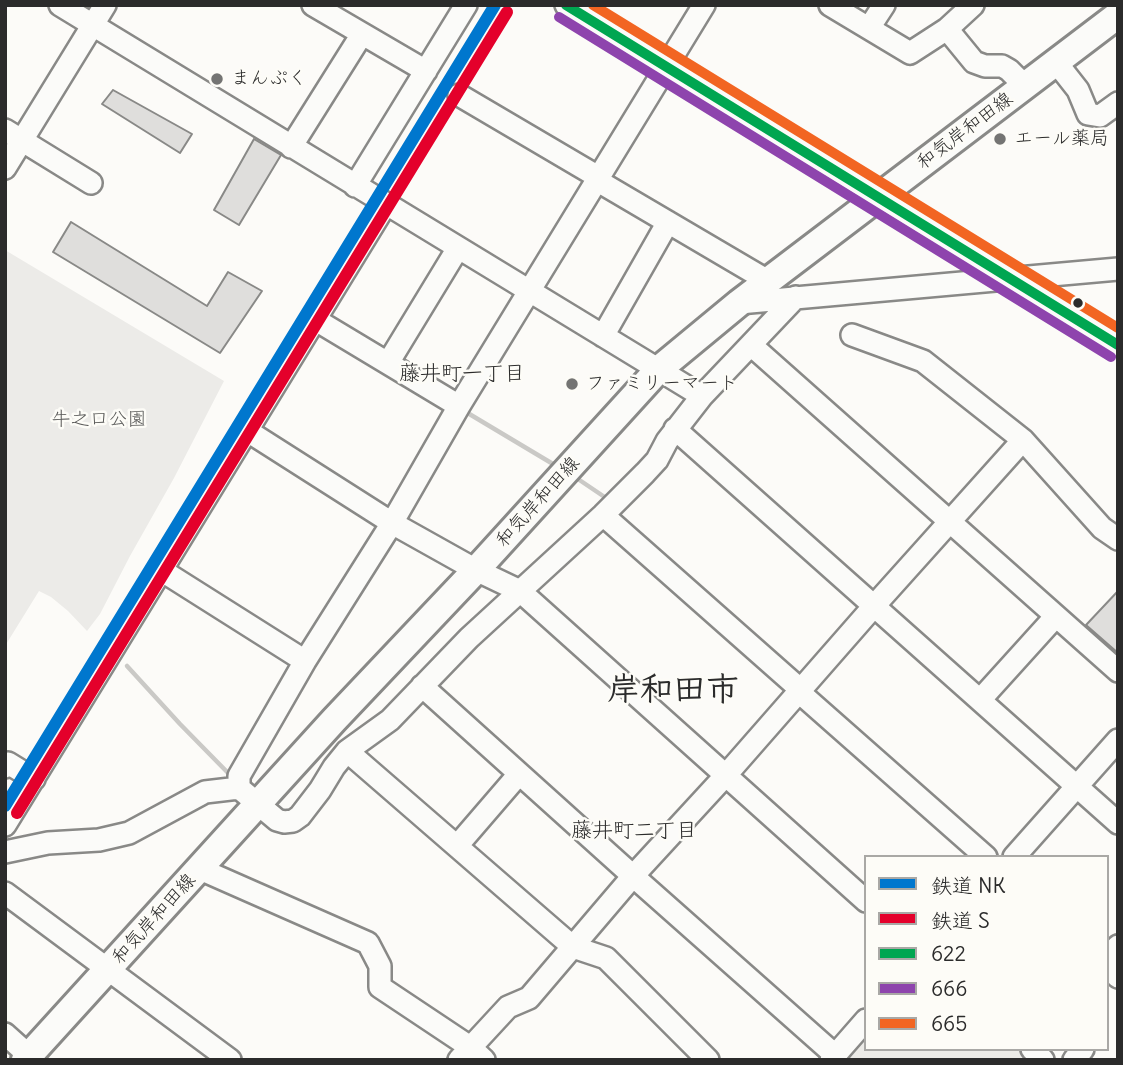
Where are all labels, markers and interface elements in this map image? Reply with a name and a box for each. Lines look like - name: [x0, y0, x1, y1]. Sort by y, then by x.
- place label: まんぷく: [231, 68, 307, 90]
- marker: まんぷく: [209, 71, 225, 87]
- street label: 和気岸和田線: [913, 88, 1017, 174]
- place label: エール薬局: [1014, 128, 1109, 150]
- marker: エール薬局: [992, 131, 1008, 147]
- unlabelled marker: [1071, 296, 1085, 310]
- district label: 藤井町一丁目: [399, 361, 525, 387]
- place label: ファミリーマート: [586, 373, 738, 395]
- marker: ファミリーマート: [564, 376, 580, 392]
- park label: 牛之口公園: [52, 409, 146, 431]
- street label: 和気岸和田線: [491, 452, 585, 552]
- district label: 岸和田市: [607, 671, 739, 711]
- district label: 藤井町二丁目: [571, 818, 697, 844]
- legend: [864, 855, 1109, 1051]
- street label: 和気岸和田線: [107, 869, 201, 969]
- text: 鉄道 NK: [931, 872, 1006, 899]
- text: 鉄道 S: [931, 907, 990, 934]
- text: 622: [931, 940, 966, 967]
- text: 666: [931, 975, 967, 1002]
- text: 665: [931, 1010, 967, 1037]

